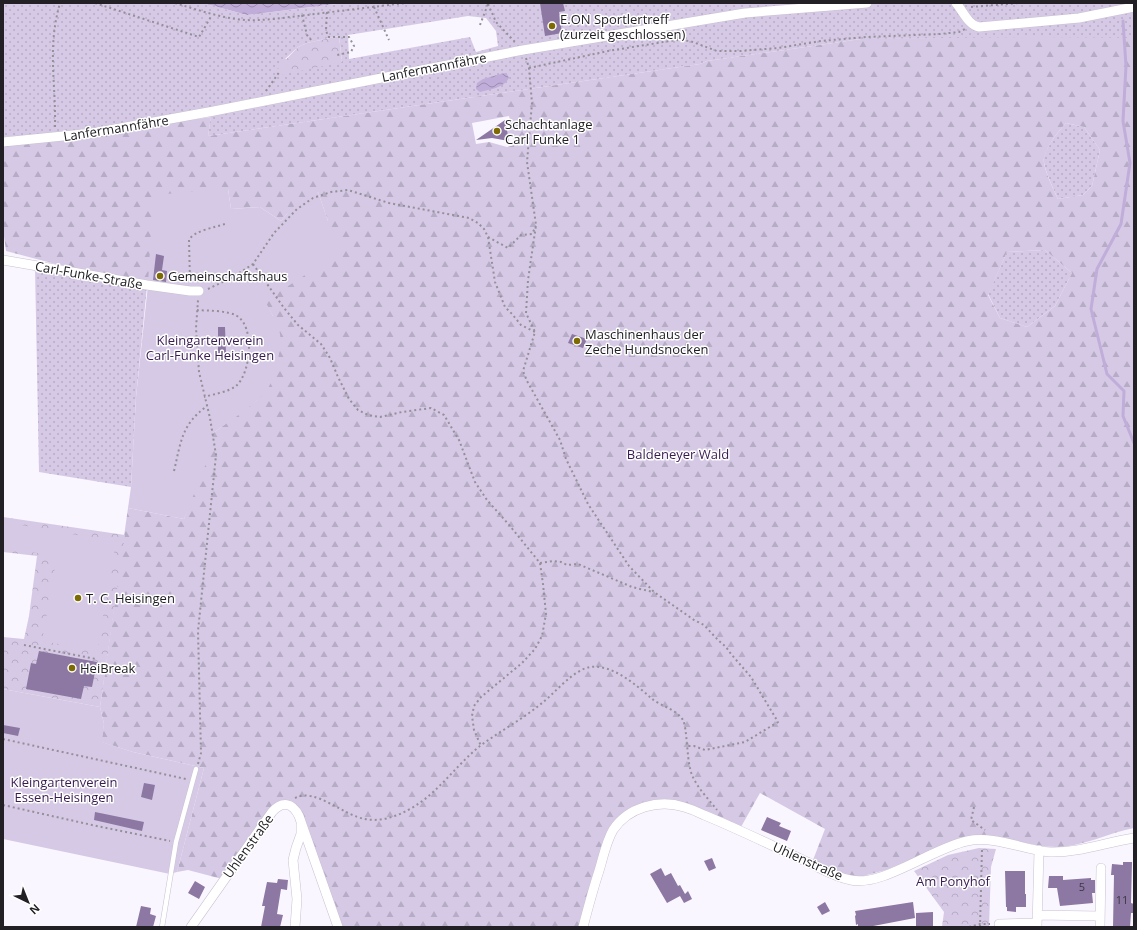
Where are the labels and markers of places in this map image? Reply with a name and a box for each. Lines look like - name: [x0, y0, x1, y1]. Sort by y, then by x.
- place label: E.ON Sportlertreff (zurzeit geschlossen): [560, 10, 685, 43]
- marker: E.ON Sportlertreff (zurzeit geschlossen): [547, 21, 557, 31]
- place label: Schachtanlage Carl Funke 1: [505, 115, 592, 148]
- marker: Schachtanlage Carl Funke 1: [492, 126, 502, 136]
- place label: Gemeinschaftshaus: [168, 267, 288, 285]
- marker: Gemeinschaftshaus: [155, 271, 165, 281]
- place label: Maschinenhaus der Zeche Hundsnocken: [585, 325, 708, 358]
- marker: Maschinenhaus der Zeche Hundsnocken: [572, 336, 582, 346]
- place label: T. C. Heisingen: [86, 589, 175, 607]
- marker: T. C. Heisingen: [73, 593, 83, 603]
- place label: HeiBreak: [80, 659, 135, 677]
- marker: HeiBreak: [67, 663, 77, 673]

